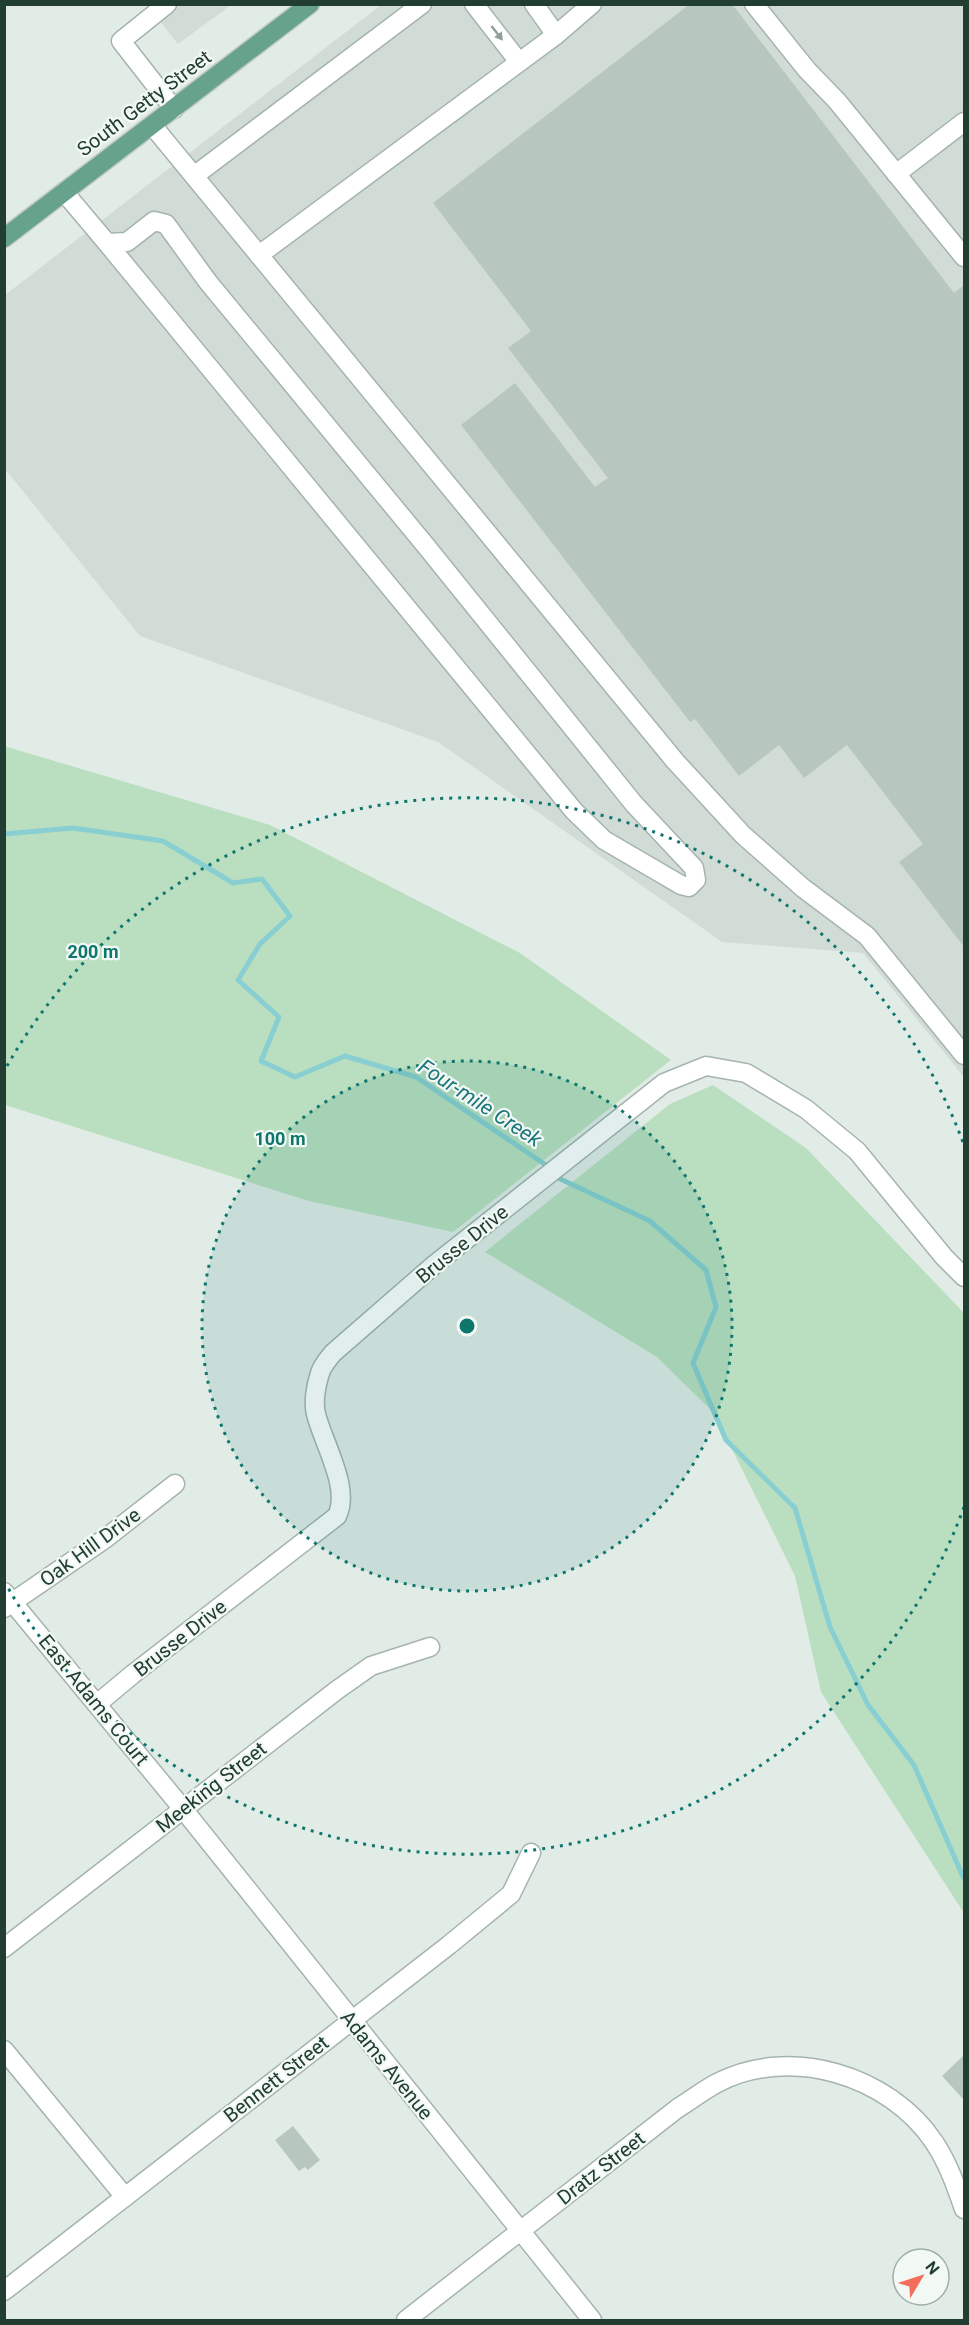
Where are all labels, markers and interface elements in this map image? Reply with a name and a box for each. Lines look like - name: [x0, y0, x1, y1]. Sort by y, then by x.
- one-way arrow: [490, 25, 503, 41]
- street label: South Getty Street: [72, 45, 216, 161]
- text: 200 m: [67, 941, 119, 962]
- water label: Four-mile Creek: [414, 1054, 547, 1152]
- text: 100 m: [254, 1128, 306, 1149]
- street label: Brusse Drive: [411, 1200, 513, 1288]
- centre of rings: [457, 1316, 477, 1336]
- street label: Oak Hill Drive: [35, 1502, 145, 1592]
- street label: Brusse Drive: [129, 1594, 231, 1682]
- street label: East Adams Court: [34, 1630, 154, 1770]
- street label: Meeking Street: [151, 1736, 271, 1838]
- street label: Adams Avenue: [336, 2006, 438, 2124]
- street label: Bennett Street: [219, 2031, 333, 2127]
- street label: Dratz Street: [552, 2126, 650, 2210]
- north arrow: [891, 2247, 951, 2307]
- text: N: [921, 2258, 943, 2278]

